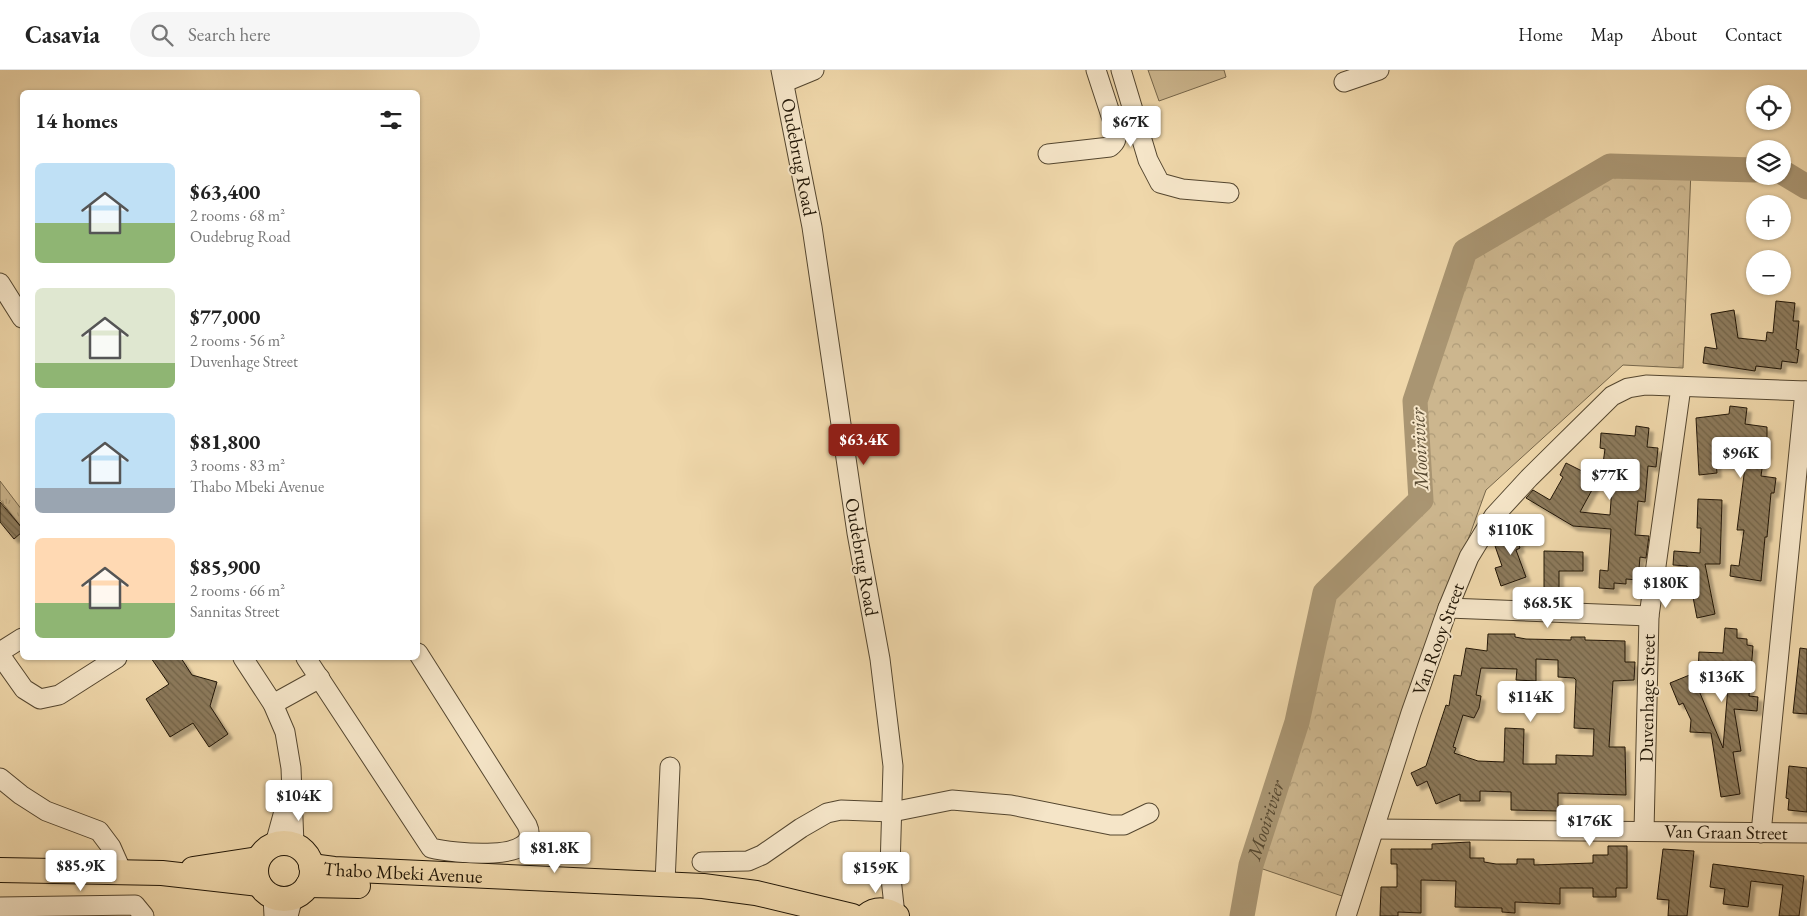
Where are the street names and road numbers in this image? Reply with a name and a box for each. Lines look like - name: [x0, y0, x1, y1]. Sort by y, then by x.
- street label: Oudebrug Road: [775, 96, 823, 218]
- street label: Oudebrug Road: [839, 496, 885, 618]
- street label: Van Rooy Street: [1406, 579, 1470, 699]
- street label: Duvenhage Street: [1633, 634, 1661, 762]
- street label: Van Graan Street: [1664, 818, 1788, 846]
- street label: Thabo Mbeki Avenue: [322, 855, 483, 888]

